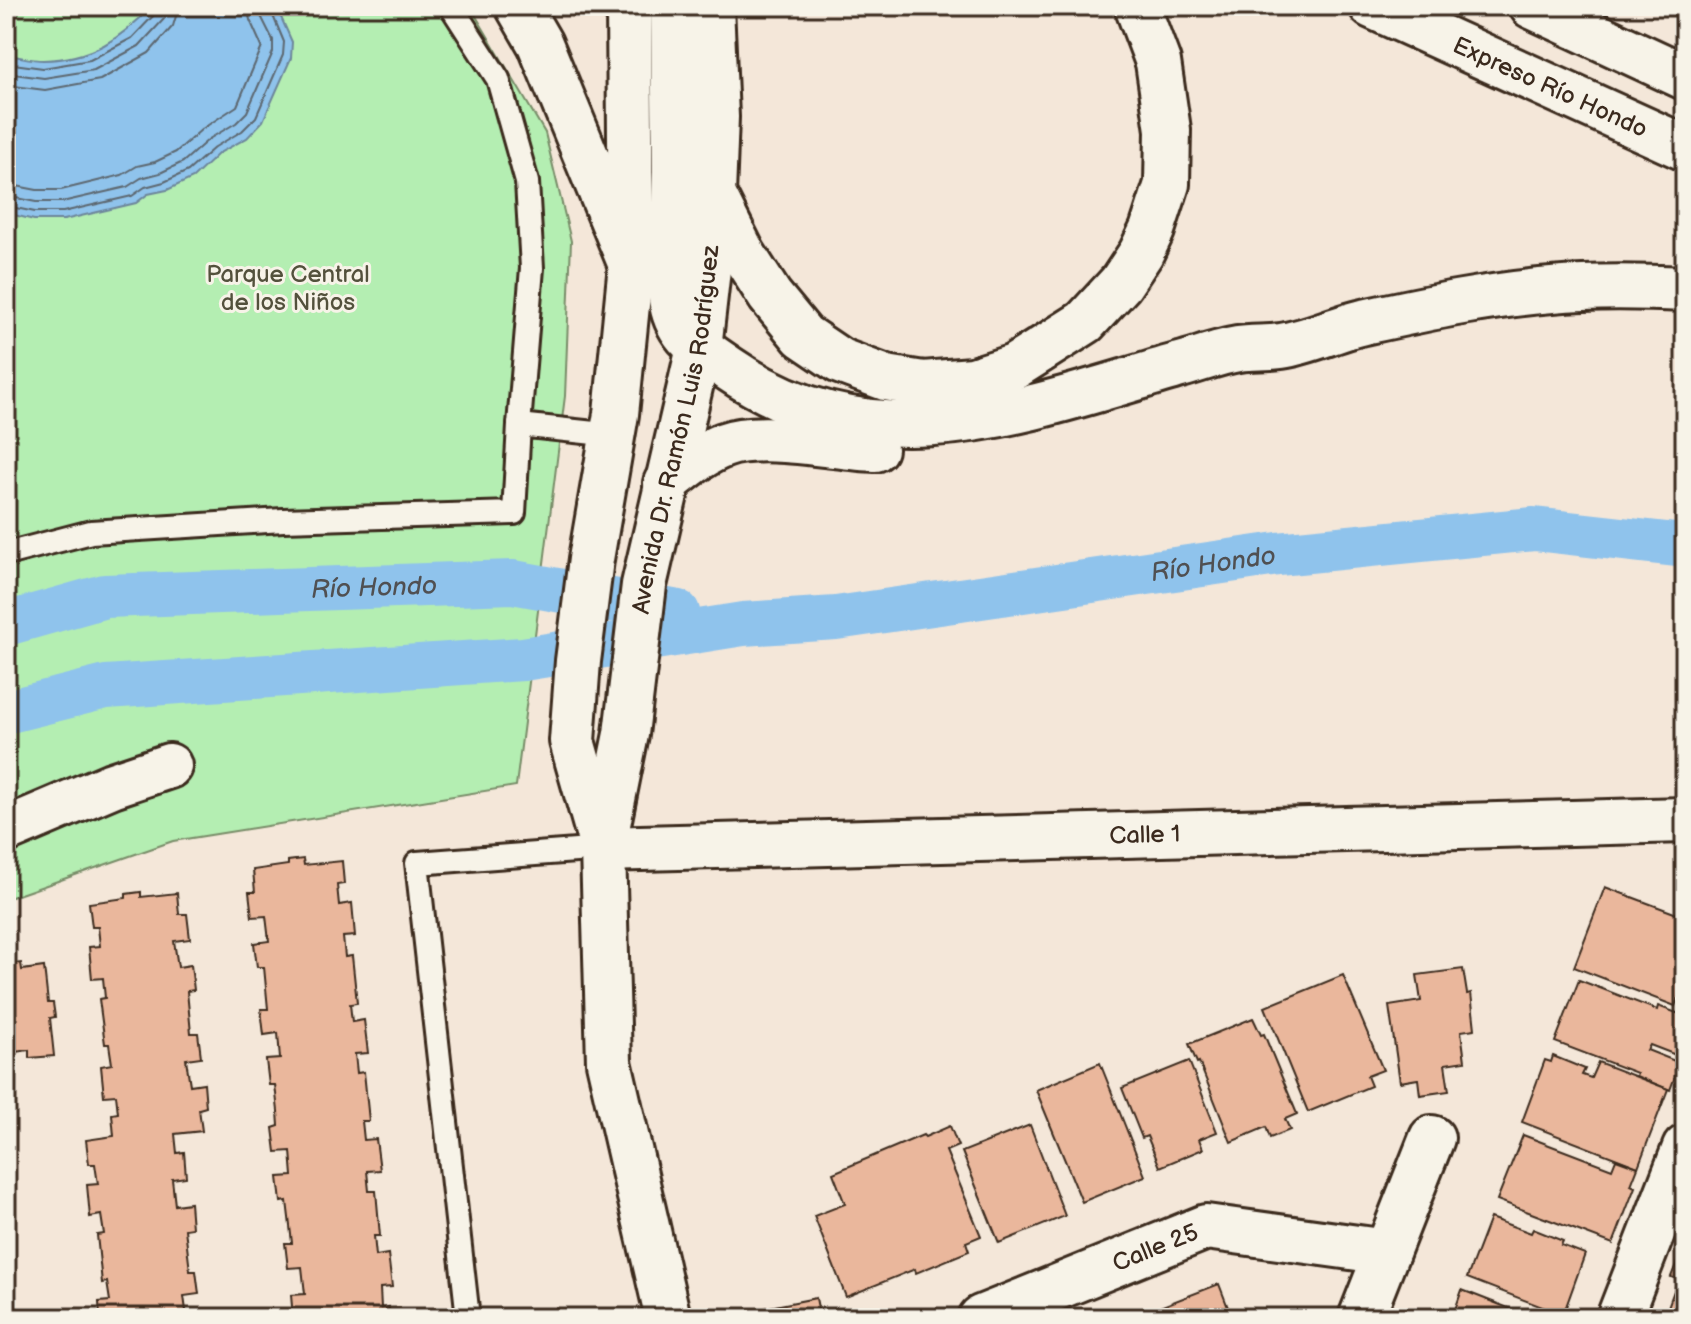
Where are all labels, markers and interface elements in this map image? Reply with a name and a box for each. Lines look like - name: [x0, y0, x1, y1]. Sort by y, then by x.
- street label: Expreso Río Hondo: [1448, 31, 1652, 144]
- street label: Avenida Dr. Ramón Luis Rodríguez: [627, 243, 726, 616]
- park label: Parque Central de los Niños: [206, 260, 370, 317]
- water label: Río Hondo: [1149, 541, 1278, 589]
- water label: Río Hondo: [311, 571, 438, 606]
- street label: Calle 1: [1109, 820, 1181, 850]
- street label: Calle 25: [1108, 1218, 1203, 1278]

